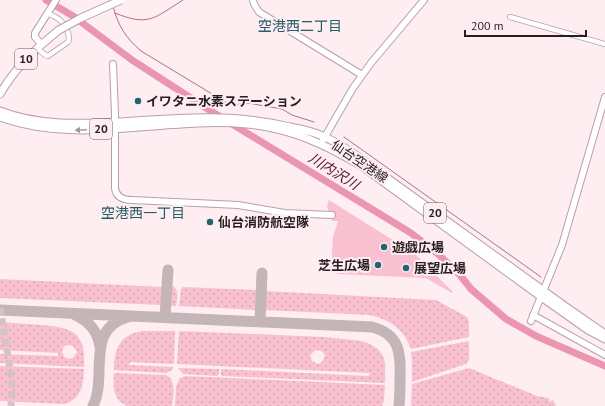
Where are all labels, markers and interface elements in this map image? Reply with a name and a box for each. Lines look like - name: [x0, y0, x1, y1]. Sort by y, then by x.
- scale bar: [465, 12, 586, 38]
- district label: 空港西二丁目: [258, 17, 342, 35]
- text: 200 m: [471, 18, 504, 33]
- road number: 10: [15, 49, 37, 69]
- place label: イワタニ水素ステーション: [146, 93, 302, 110]
- marker: イワタニ水素ステーション: [133, 96, 143, 106]
- road number: 20: [90, 119, 112, 139]
- one-way arrow: [74, 127, 87, 133]
- street label: 仙台空港線: [328, 136, 391, 187]
- water label: 川内沢川: [305, 149, 364, 195]
- road number: 20: [424, 203, 446, 223]
- district label: 空港西一丁目: [101, 204, 185, 222]
- place label: 仙台消防航空隊: [218, 214, 309, 231]
- marker: 仙台消防航空隊: [205, 217, 215, 227]
- place label: 遊戯広場: [392, 239, 444, 256]
- marker: 遊戯広場: [379, 242, 389, 252]
- place label: 芝生広場: [318, 257, 370, 274]
- marker: 芝生広場: [373, 260, 383, 270]
- place label: 展望広場: [414, 260, 466, 277]
- marker: 展望広場: [401, 263, 411, 273]

